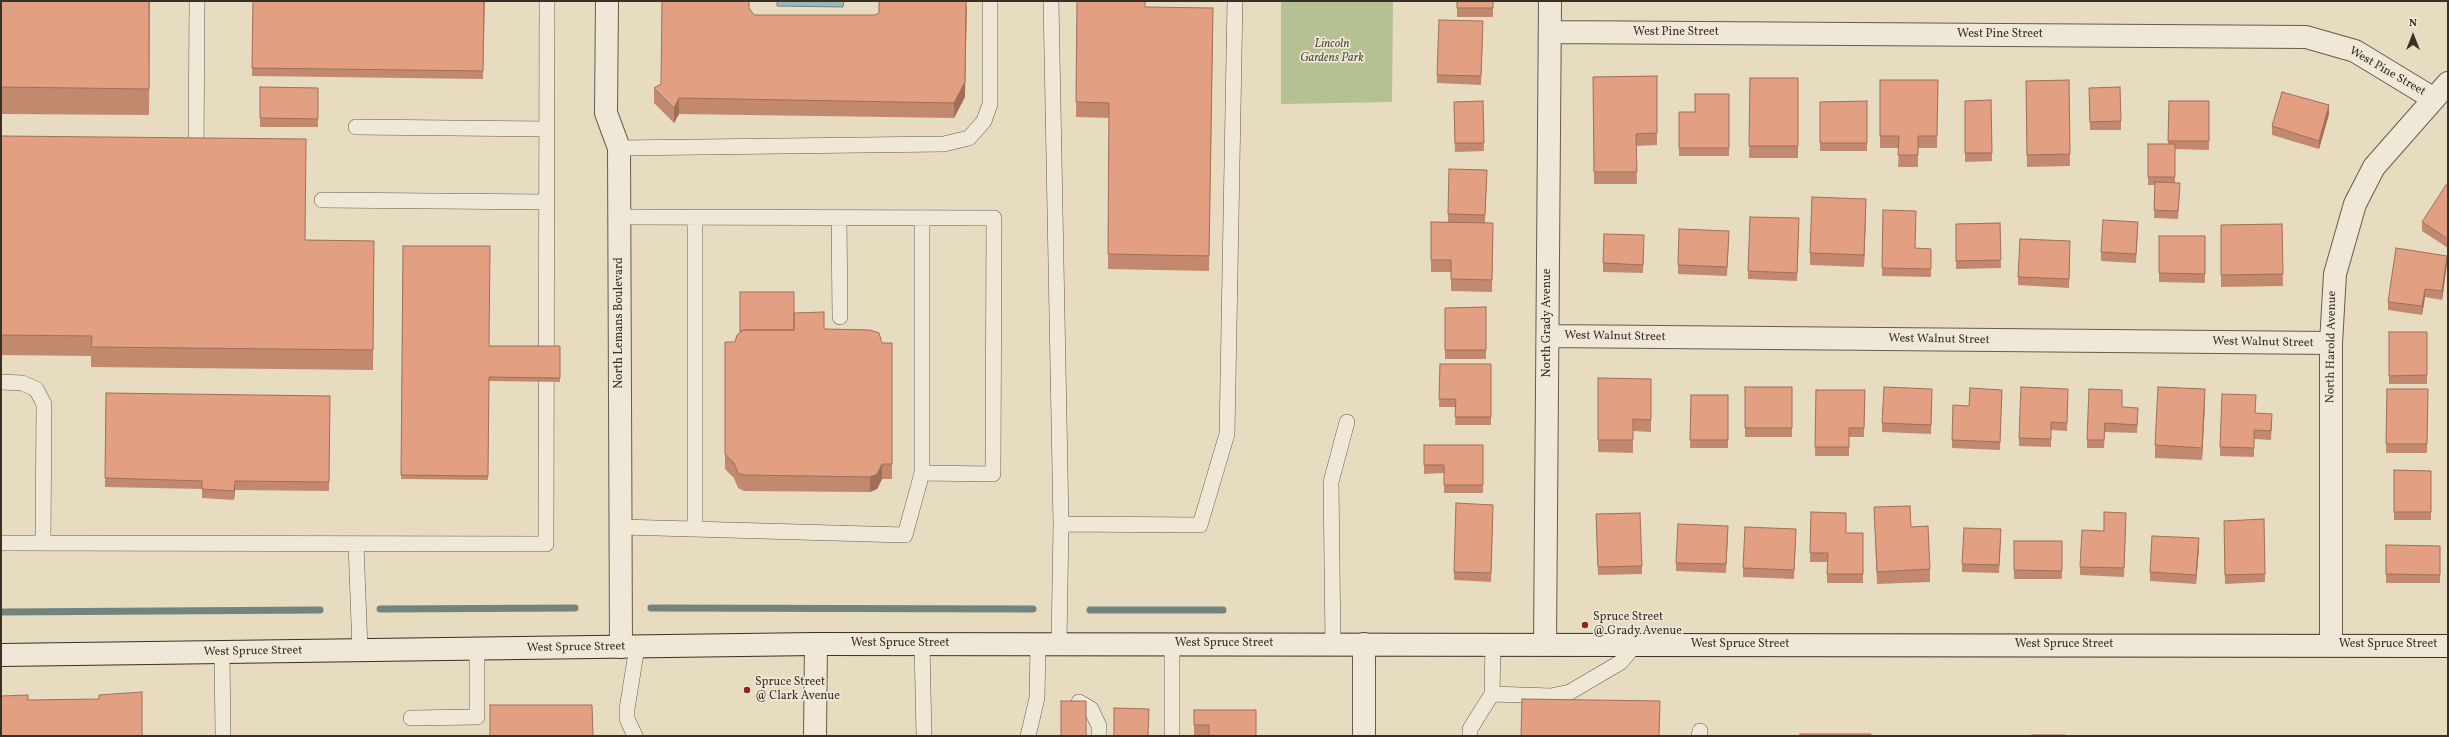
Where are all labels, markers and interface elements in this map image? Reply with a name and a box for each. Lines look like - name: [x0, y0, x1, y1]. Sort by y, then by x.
- north arrow: [2393, 16, 2433, 56]
- text: N: [2409, 16, 2417, 31]
- street label: West Pine Street: [1633, 26, 1719, 40]
- street label: West Pine Street: [1957, 28, 2043, 42]
- park label: Lincoln Gardens Park: [1300, 38, 1364, 66]
- street label: West Pine Street: [2346, 44, 2428, 100]
- street label: North Lemans Boulevard: [613, 257, 627, 389]
- street label: North Grady Avenue: [1541, 269, 1555, 377]
- street label: North Harold Avenue: [2324, 291, 2340, 403]
- street label: West Walnut Street: [1564, 329, 1666, 345]
- street label: West Walnut Street: [1888, 332, 1990, 348]
- street label: West Walnut Street: [2212, 335, 2314, 351]
- place label: Spruce Street @ Grady Avenue: [1593, 611, 1682, 639]
- marker: Spruce Street @ Grady Avenue: [1580, 620, 1590, 630]
- street label: West Spruce Street: [851, 637, 949, 651]
- street label: West Spruce Street: [1175, 637, 1273, 651]
- street label: West Spruce Street: [1691, 638, 1789, 652]
- street label: West Spruce Street: [2015, 638, 2113, 652]
- street label: West Spruce Street: [2339, 638, 2437, 652]
- street label: West Spruce Street: [527, 640, 625, 656]
- street label: West Spruce Street: [204, 644, 302, 660]
- place label: Spruce Street @ Clark Avenue: [755, 676, 840, 704]
- marker: Spruce Street @ Clark Avenue: [742, 685, 752, 695]

